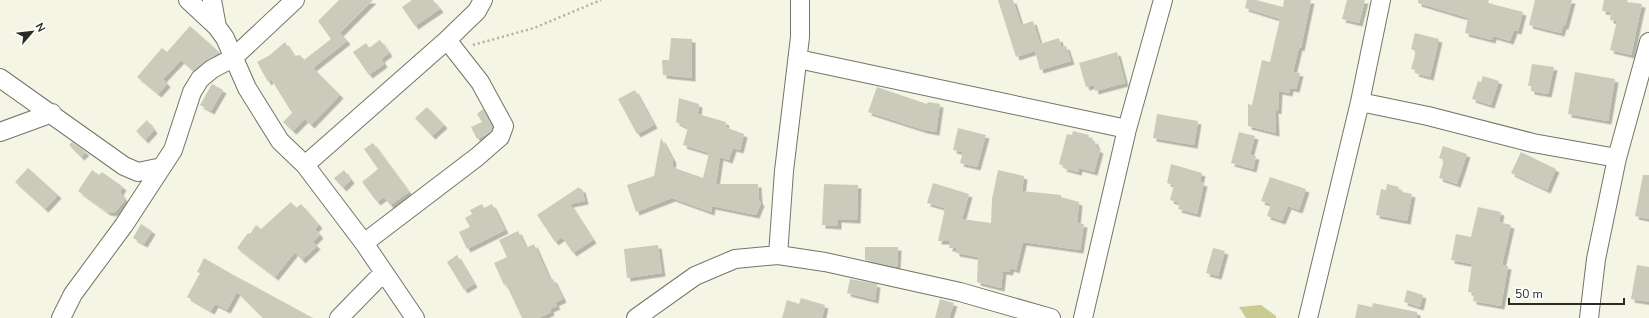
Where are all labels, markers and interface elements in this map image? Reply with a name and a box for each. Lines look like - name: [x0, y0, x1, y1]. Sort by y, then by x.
- north arrow: [12, 12, 52, 52]
- text: N: [32, 20, 49, 35]
- scale bar: [1509, 280, 1624, 306]
- text: 50 m: [1515, 286, 1543, 302]

